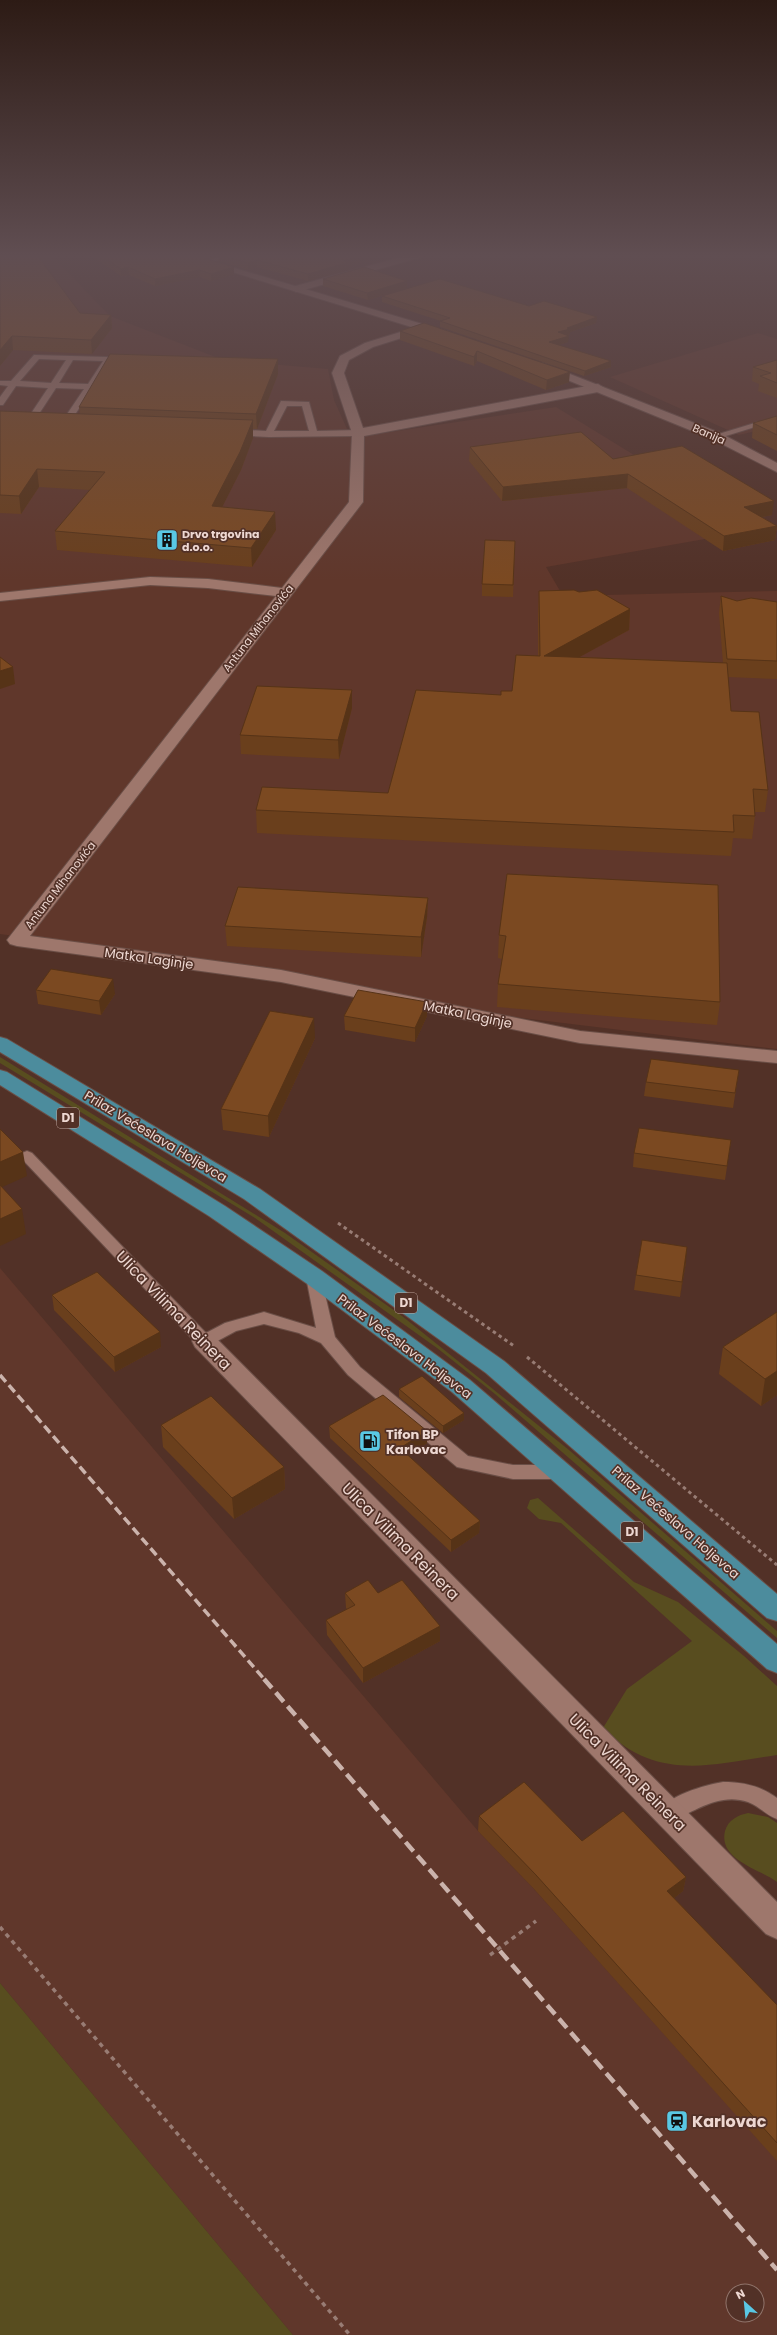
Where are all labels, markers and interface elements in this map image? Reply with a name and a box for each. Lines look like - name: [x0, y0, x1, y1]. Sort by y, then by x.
- street label: Banija: [690, 420, 728, 448]
- place label: Drvo trgovina d.o.o.: [182, 526, 260, 555]
- building icon: Drvo trgovina d.o.o.: [154, 527, 180, 553]
- street label: Antuna Mihanovića: [219, 581, 297, 675]
- street label: Antuna Mihanovića: [21, 838, 99, 932]
- street label: Matka Laginje: [103, 943, 195, 974]
- street label: Matka Laginje: [422, 996, 514, 1033]
- street label: Prilaz Većeslava Holjevca: [81, 1086, 231, 1187]
- road number: D1: [57, 1108, 79, 1128]
- street label: Ulica Vilima Reinera: [110, 1245, 237, 1375]
- street label: Prilaz Većeslava Holjevca: [334, 1290, 476, 1403]
- road number: D1: [395, 1293, 417, 1313]
- place label: Tifon BP Karlovac: [386, 1425, 447, 1459]
- fuel station icon: Tifon BP Karlovac: [357, 1428, 383, 1454]
- street label: Prilaz Većeslava Holjevca: [608, 1461, 744, 1583]
- street label: Ulica Vilima Reinera: [337, 1477, 465, 1605]
- road number: D1: [621, 1522, 643, 1542]
- street label: Ulica Vilima Reinera: [564, 1708, 692, 1836]
- station icon: Karlovac: [664, 2108, 690, 2134]
- place label: Karlovac: [692, 2110, 767, 2133]
- north arrow: [725, 2283, 765, 2323]
- text: N: [733, 2285, 748, 2303]

